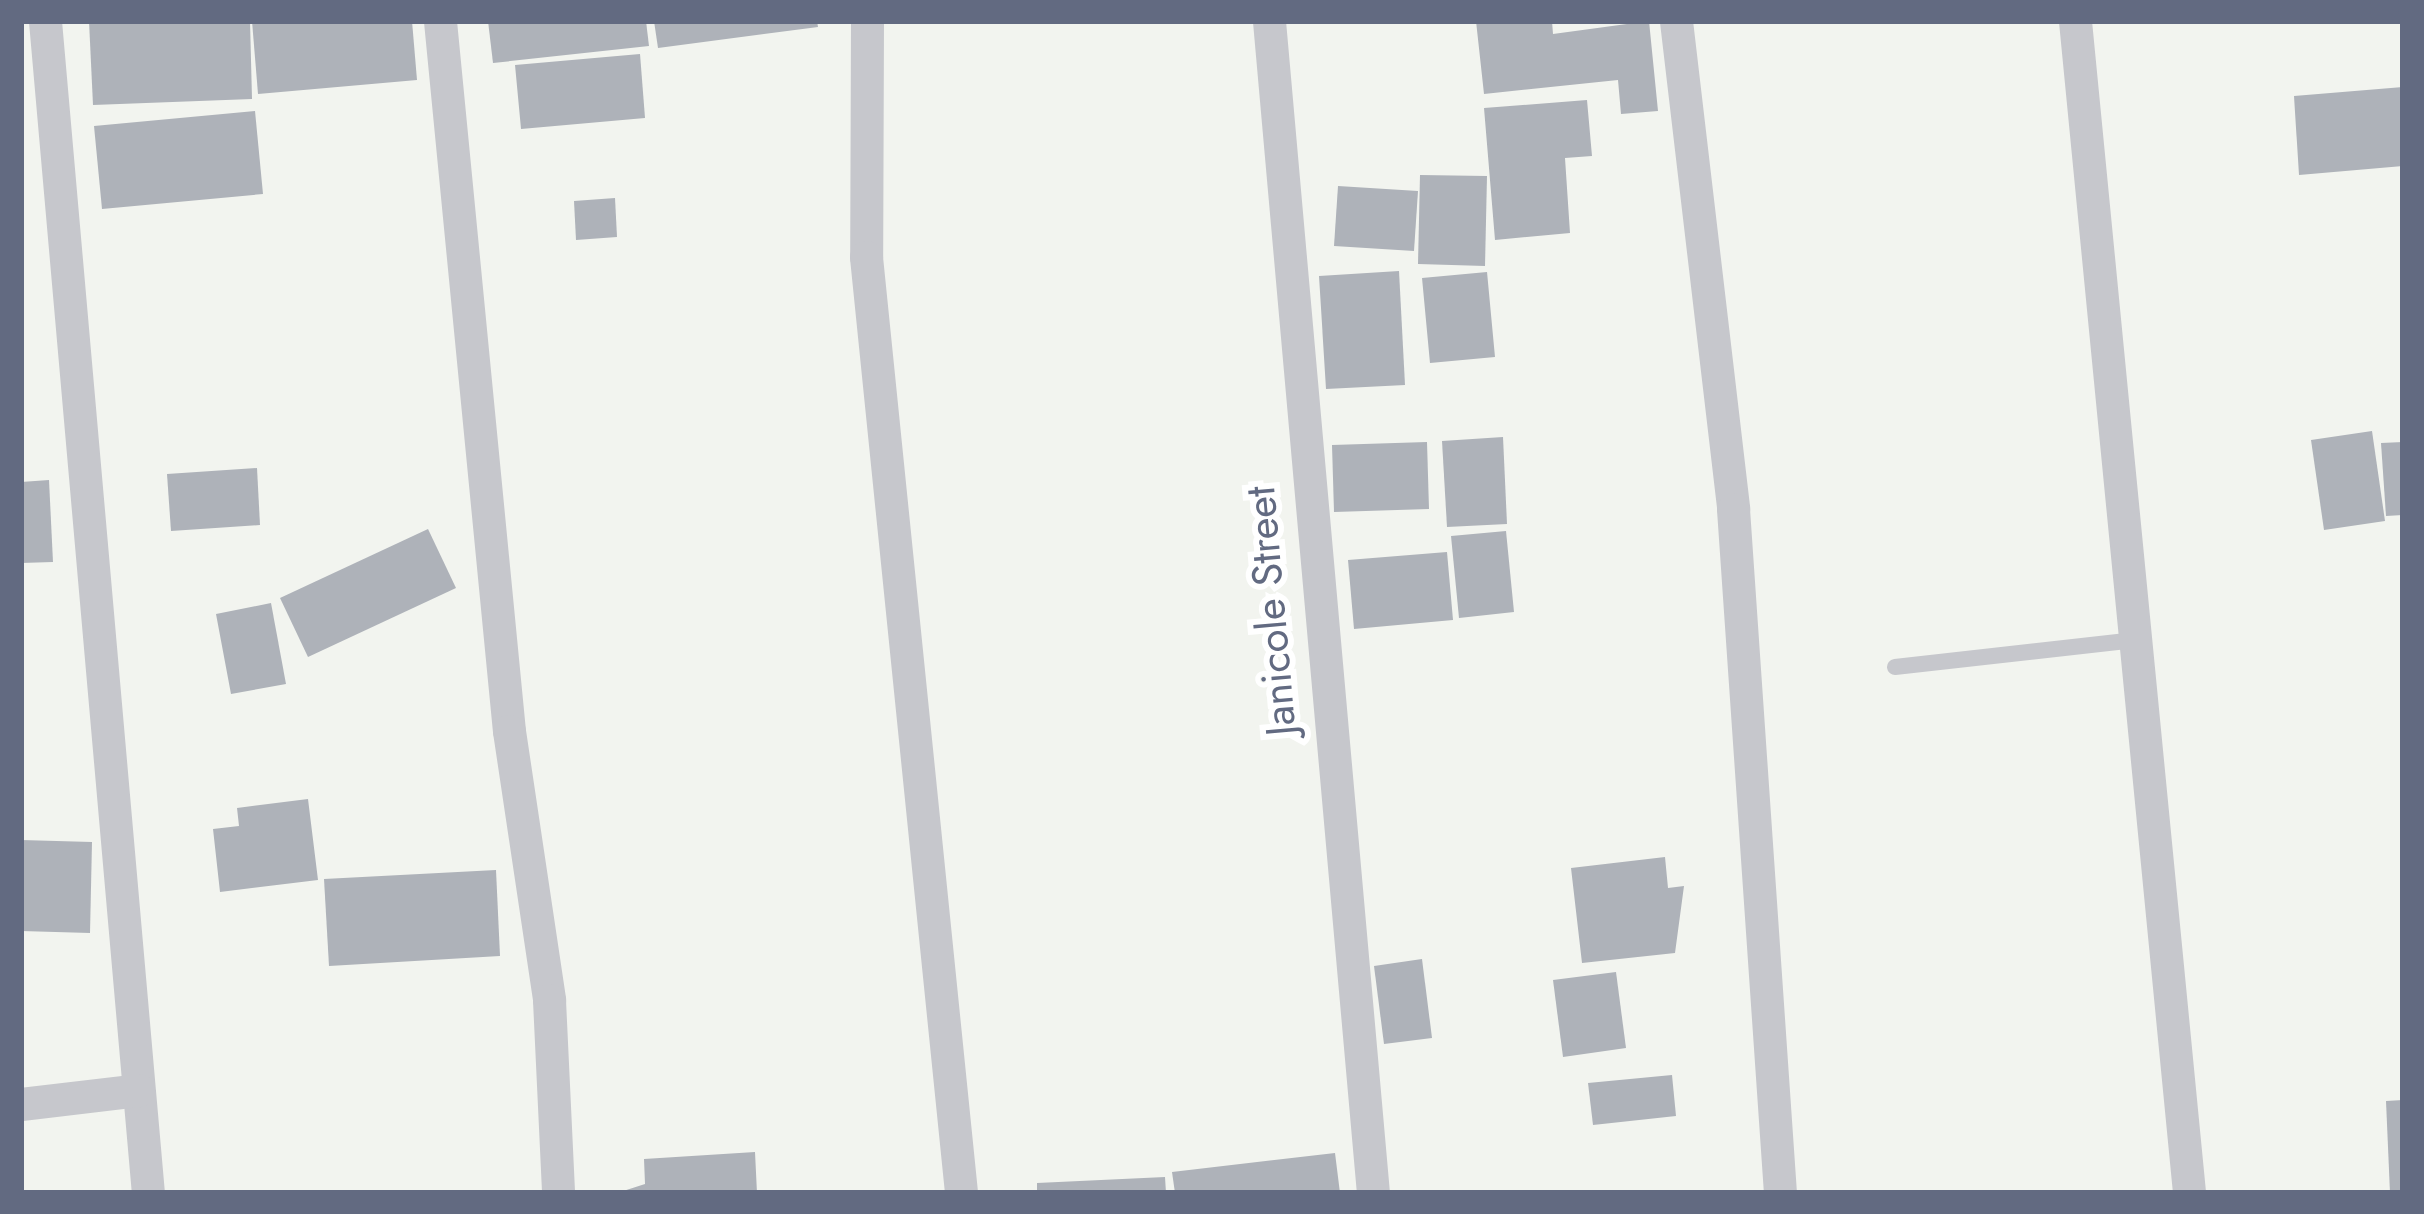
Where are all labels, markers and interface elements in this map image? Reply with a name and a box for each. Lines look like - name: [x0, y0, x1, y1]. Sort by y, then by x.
- street label: Janicole Street: [1235, 484, 1307, 738]

